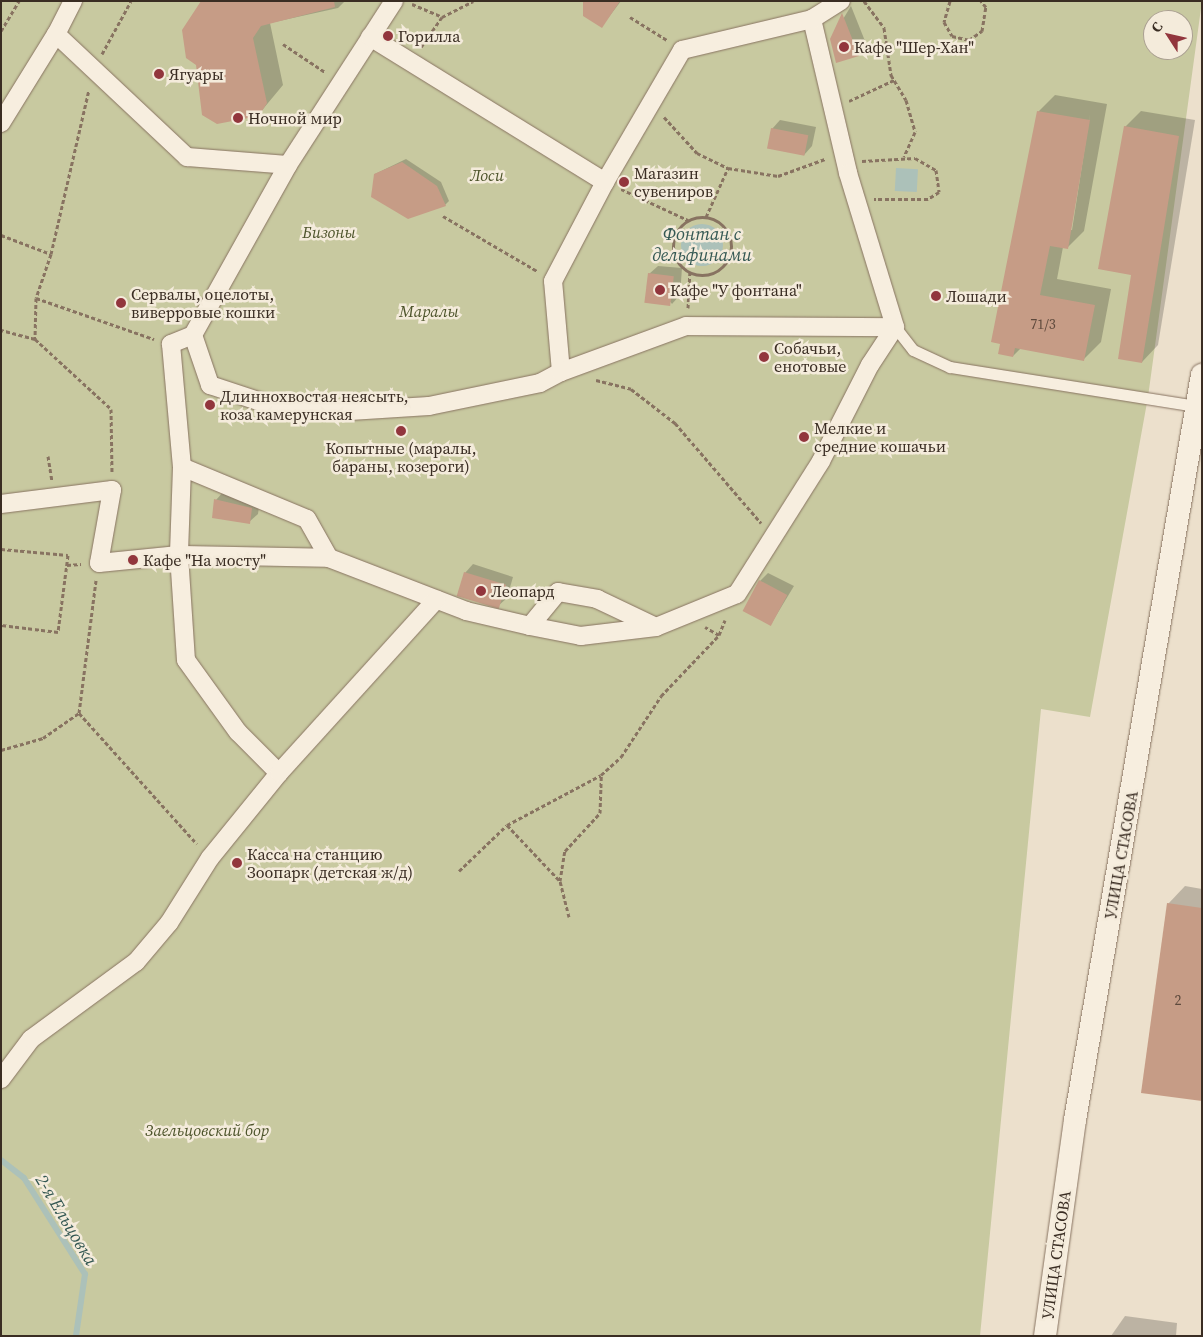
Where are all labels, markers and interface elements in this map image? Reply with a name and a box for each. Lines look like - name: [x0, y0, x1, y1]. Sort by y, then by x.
- north arrow: [1143, 10, 1193, 60]
- text: С: [1146, 18, 1167, 36]
- place label: Горилла: [398, 26, 460, 46]
- marker: Горилла: [382, 30, 394, 42]
- place label: Кафе "Шер-Хан": [854, 37, 974, 57]
- marker: Кафе "Шер-Хан": [838, 41, 850, 53]
- place label: Ягуары: [169, 64, 224, 84]
- marker: Ягуары: [153, 68, 165, 80]
- place label: Ночной мир: [248, 108, 342, 128]
- marker: Ночной мир: [232, 112, 244, 124]
- place label: Магазин сувениров: [634, 163, 713, 201]
- park label: Лоси: [470, 165, 504, 185]
- marker: Магазин сувениров: [618, 176, 630, 188]
- park label: Бизоны: [302, 222, 356, 242]
- water label: Фонтан с дельфинами: [652, 224, 752, 266]
- place label: Кафе "У фонтана": [670, 280, 802, 300]
- place label: Сервалы, оцелоты, виверровые кошки: [131, 284, 275, 322]
- marker: Кафе "У фонтана": [654, 284, 666, 296]
- place label: Лошади: [946, 286, 1007, 306]
- marker: Лошади: [930, 290, 942, 302]
- marker: Сервалы, оцелоты, виверровые кошки: [115, 297, 127, 309]
- park label: Маралы: [399, 301, 459, 321]
- house number: 71/3: [1030, 316, 1056, 332]
- place label: Собачьи, енотовые: [774, 338, 846, 376]
- marker: Собачьи, енотовые: [758, 351, 770, 363]
- place label: Длиннохвостая неясыть, коза камерунская: [220, 386, 409, 424]
- marker: Длиннохвостая неясыть, коза камерунская: [204, 399, 216, 411]
- place label: Мелкие и средние кошачьи: [814, 418, 946, 456]
- marker: Копытные (маралы, бараны, козероги): [395, 425, 407, 437]
- marker: Мелкие и средние кошачьи: [798, 431, 810, 443]
- place label: Копытные (маралы, бараны, козероги): [325, 438, 477, 476]
- place label: Кафе "На мосту": [143, 550, 266, 570]
- marker: Кафе "На мосту": [127, 554, 139, 566]
- place label: Леопард: [491, 581, 555, 601]
- marker: Леопард: [475, 585, 487, 597]
- street label: УЛИЦА СТАСОВА: [1100, 789, 1142, 921]
- place label: Касса на станцию Зоопарк (детская ж/д): [247, 844, 413, 882]
- marker: Касса на станцию Зоопарк (детская ж/д): [231, 857, 243, 869]
- house number: 2: [1175, 992, 1181, 1008]
- park label: Заельцовский бор: [145, 1120, 269, 1140]
- water label: 2-я Ельцовка: [30, 1171, 102, 1269]
- street label: УЛИЦА СТАСОВА: [1037, 1189, 1075, 1321]

